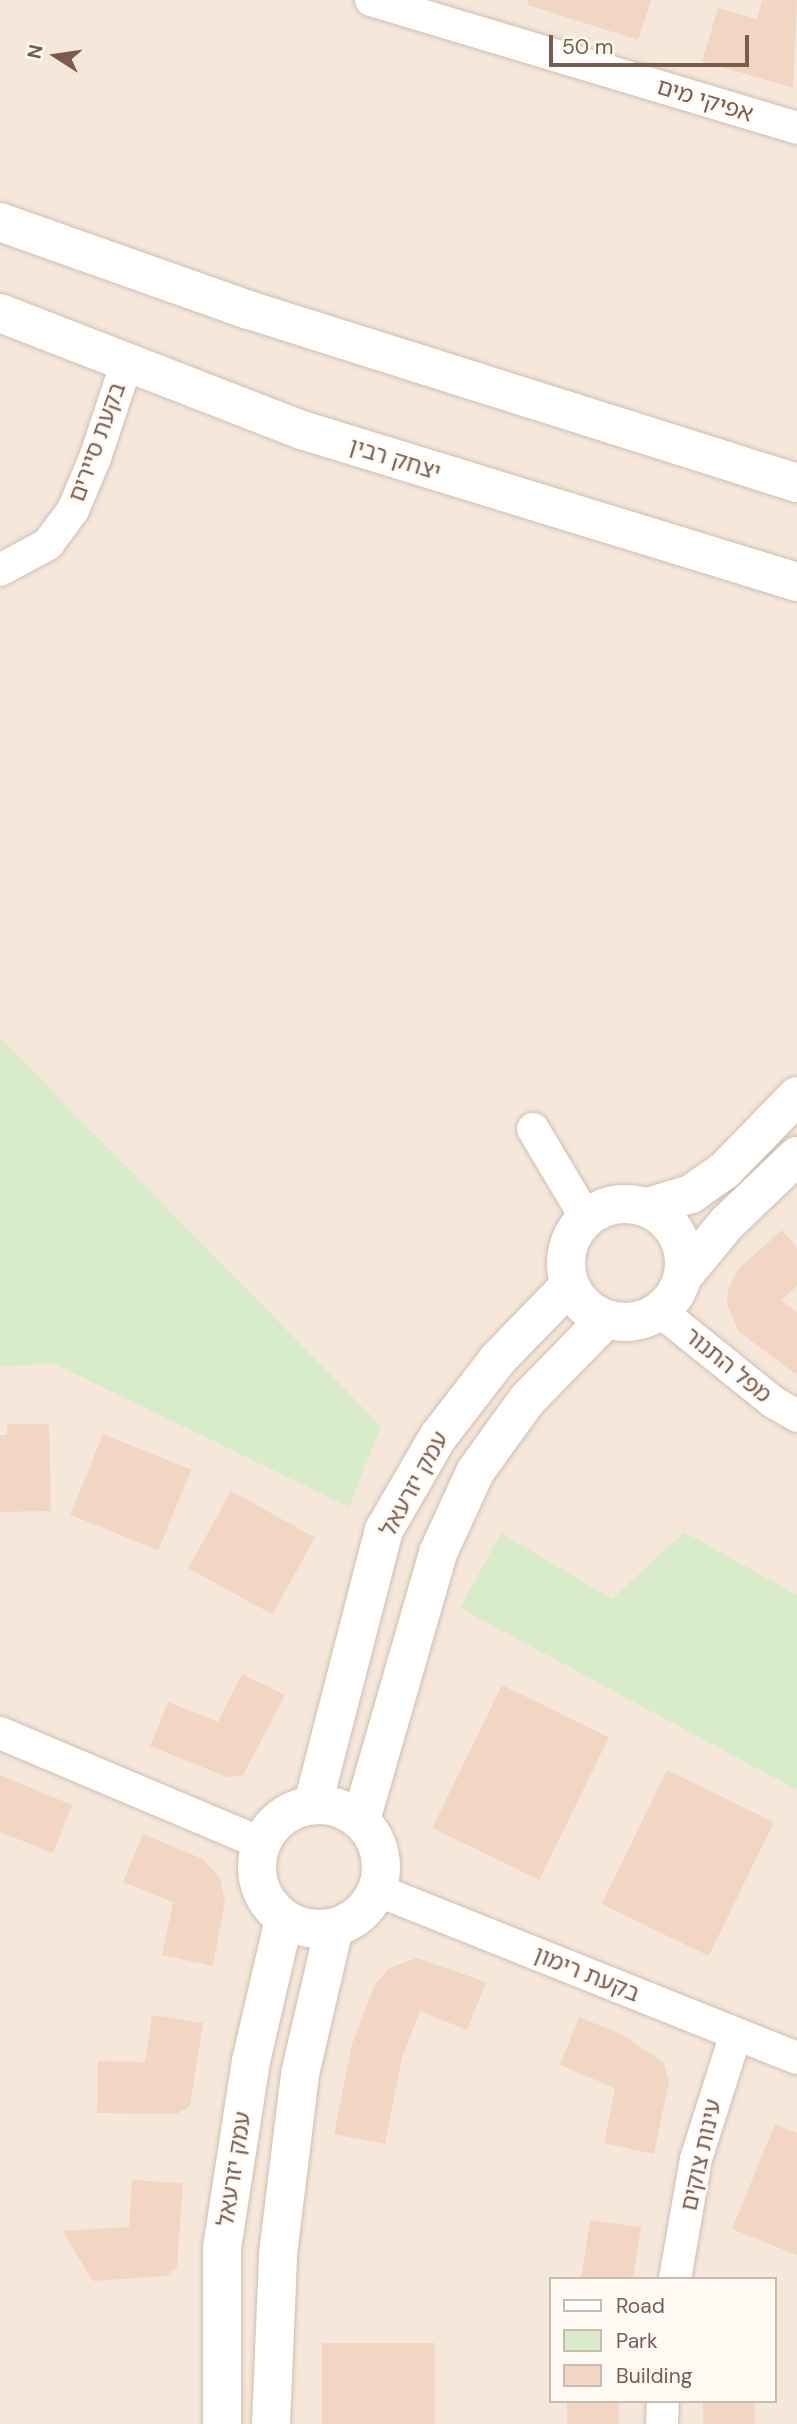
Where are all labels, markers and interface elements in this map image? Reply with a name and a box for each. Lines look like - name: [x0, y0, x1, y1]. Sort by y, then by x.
- north arrow: [21, 21, 91, 91]
- scale bar: [552, 21, 752, 65]
- text: 50 m: [562, 33, 613, 61]
- text: N: [21, 42, 49, 61]
- street label: אפיקי מים: [654, 72, 756, 128]
- street label: בקעת סיירים: [63, 379, 131, 505]
- street label: יצחק רבין: [346, 432, 444, 486]
- street label: מפל התנור: [679, 1322, 777, 1408]
- street label: עמק יזרעאל: [374, 1427, 454, 1541]
- street label: בקעת רימון: [530, 1940, 644, 2008]
- street label: עינות צוקים: [675, 2096, 727, 2214]
- street label: עמק יזרעאל: [211, 2110, 257, 2228]
- legend: [548, 2277, 776, 2403]
- text: Road: [616, 2292, 665, 2320]
- text: Park: [616, 2327, 657, 2355]
- text: Building: [616, 2362, 692, 2390]

